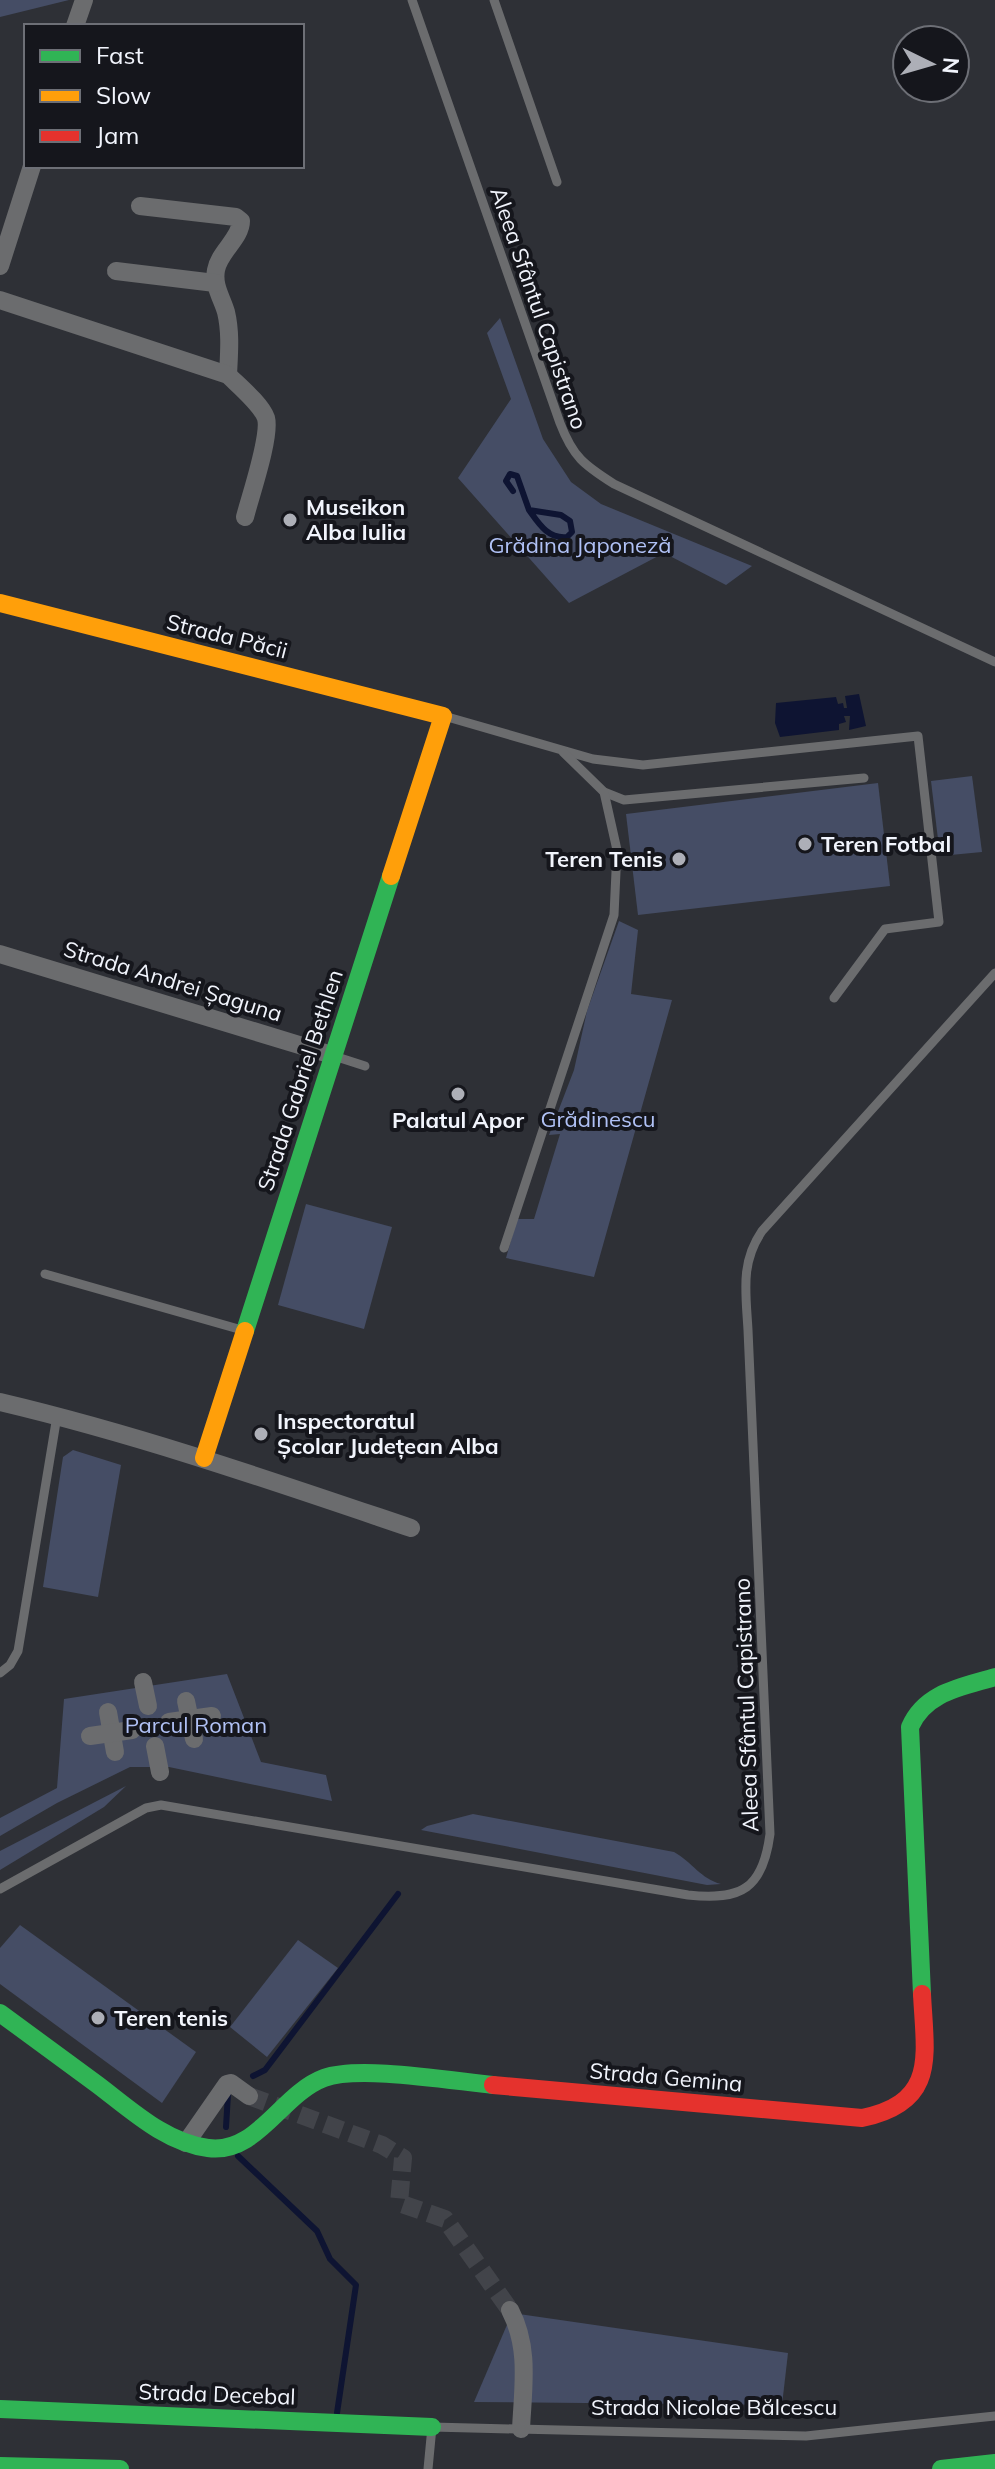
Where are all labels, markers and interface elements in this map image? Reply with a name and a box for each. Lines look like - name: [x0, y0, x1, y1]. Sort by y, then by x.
- legend: [24, 24, 304, 168]
- north arrow: [891, 24, 971, 104]
- text: Fast: [96, 40, 144, 70]
- text: N: [936, 56, 966, 75]
- text: Slow: [96, 80, 151, 110]
- text: Jam: [96, 120, 139, 150]
- street label: Aleea Sfântul Capistrano: [484, 183, 594, 433]
- place label: Museikon Alba Iulia: [306, 493, 406, 546]
- marker: Museikon Alba Iulia: [281, 511, 299, 529]
- park label: Grădina Japoneză: [488, 531, 672, 559]
- street label: Strada Păcii: [164, 607, 290, 665]
- place label: Teren Fotbal: [821, 830, 951, 858]
- marker: Teren Fotbal: [796, 835, 814, 853]
- place label: Teren Tenis: [545, 845, 663, 873]
- marker: Teren Tenis: [670, 850, 688, 868]
- street label: Strada Andrei Șaguna: [61, 934, 285, 1028]
- street label: Strada Gabriel Bethlen: [251, 966, 349, 1194]
- marker: Palatul Apor: [449, 1085, 467, 1103]
- park label: Grădinescu: [540, 1105, 656, 1133]
- place label: Palatul Apor: [392, 1106, 524, 1134]
- place label: Inspectoratul Școlar Județean Alba: [277, 1407, 499, 1460]
- marker: Inspectoratul Școlar Județean Alba: [252, 1425, 270, 1443]
- street label: Aleea Sfântul Capistrano: [728, 1577, 764, 1833]
- park label: Parcul Roman: [125, 1711, 267, 1739]
- place label: Teren tenis: [114, 2004, 228, 2032]
- marker: Teren tenis: [89, 2009, 107, 2027]
- street label: Strada Gemina: [588, 2056, 744, 2098]
- street label: Strada Decebal: [138, 2377, 296, 2411]
- street label: Strada Nicolae Bălcescu: [591, 2393, 837, 2421]

